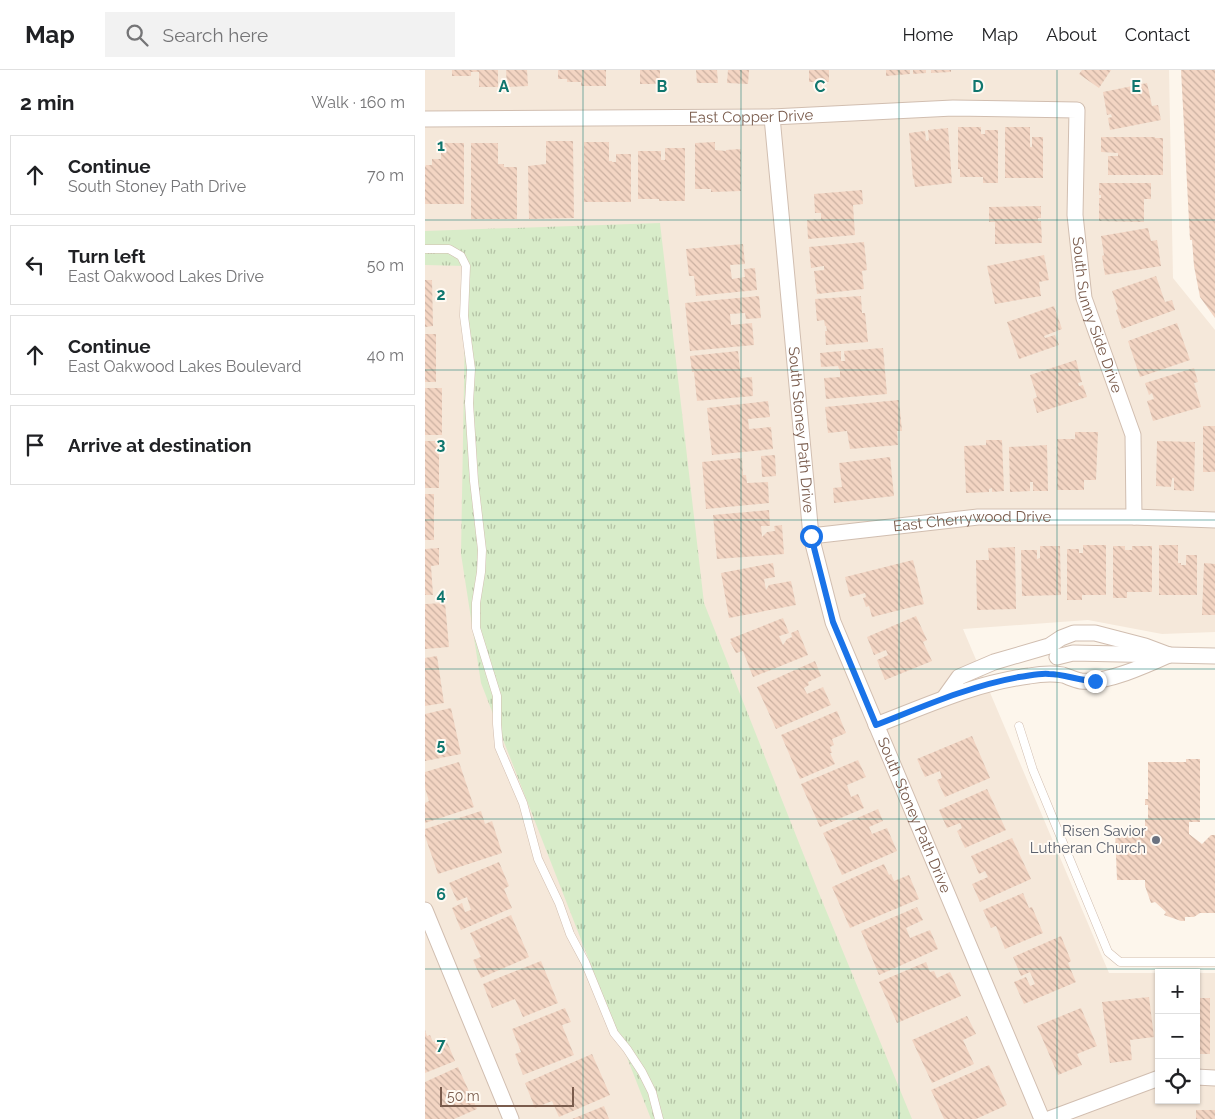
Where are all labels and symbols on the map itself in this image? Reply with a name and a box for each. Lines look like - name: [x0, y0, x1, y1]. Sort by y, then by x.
- text: A: [499, 77, 510, 96]
- text: B: [657, 77, 668, 96]
- text: C: [815, 77, 826, 96]
- text: D: [972, 77, 984, 96]
- text: E: [1131, 77, 1141, 96]
- street label: East Copper Drive: [689, 106, 814, 126]
- text: 1: [437, 136, 445, 155]
- street label: South Sunny Side Drive: [1068, 236, 1126, 395]
- text: 2: [436, 285, 446, 304]
- street label: South Stoney Path Drive: [784, 346, 818, 514]
- text: 3: [437, 435, 446, 454]
- street label: East Cherrywood Drive: [892, 508, 1051, 536]
- route start: [800, 525, 823, 548]
- text: 4: [436, 585, 446, 604]
- route end: [1084, 670, 1107, 693]
- text: 5: [437, 735, 446, 754]
- street label: South Stoney Path Drive: [873, 735, 955, 896]
- place label: Risen Savior Lutheran Church: [1030, 822, 1147, 857]
- marker: Risen Savior Lutheran Church: [1150, 834, 1162, 846]
- text: 6: [436, 885, 446, 904]
- text: 7: [437, 1035, 446, 1054]
- scale bar: [440, 1084, 574, 1107]

